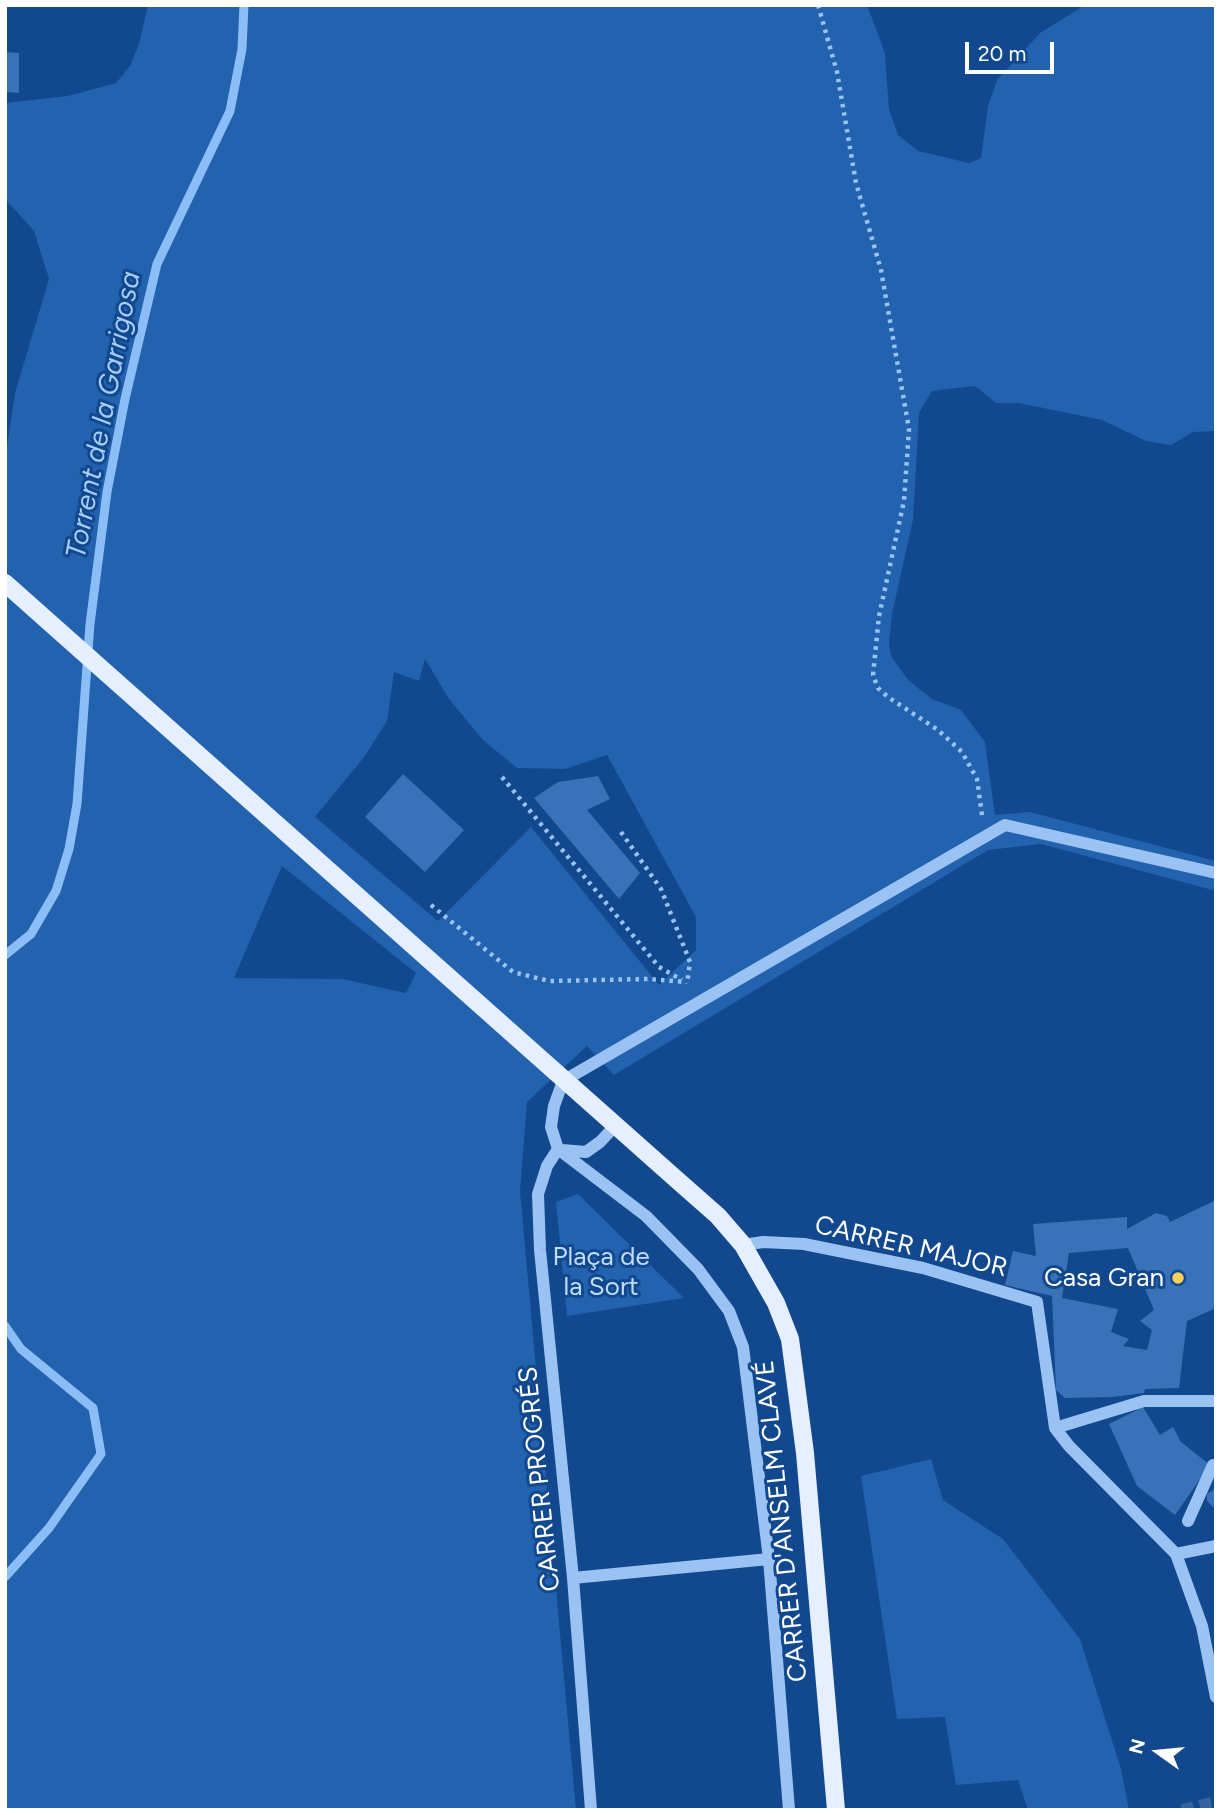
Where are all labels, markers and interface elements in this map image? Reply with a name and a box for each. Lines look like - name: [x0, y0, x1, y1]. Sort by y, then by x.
- scale bar: [969, 28, 1058, 72]
- text: 20 m: [978, 41, 1026, 66]
- water label: Torrent de la Garrigosa: [60, 269, 148, 561]
- street label: CARRER MAJOR: [812, 1210, 1010, 1284]
- park label: Plaça de la Sort: [552, 1241, 650, 1302]
- place label: Casa Gran: [1044, 1262, 1164, 1294]
- marker: Casa Gran: [1170, 1270, 1186, 1286]
- street label: CARRER D'ANSELM CLAVÉ: [750, 1359, 814, 1683]
- street label: CARRER PROGRÉS: [513, 1365, 567, 1593]
- north arrow: [1123, 1717, 1193, 1787]
- text: N: [1124, 1736, 1150, 1757]

